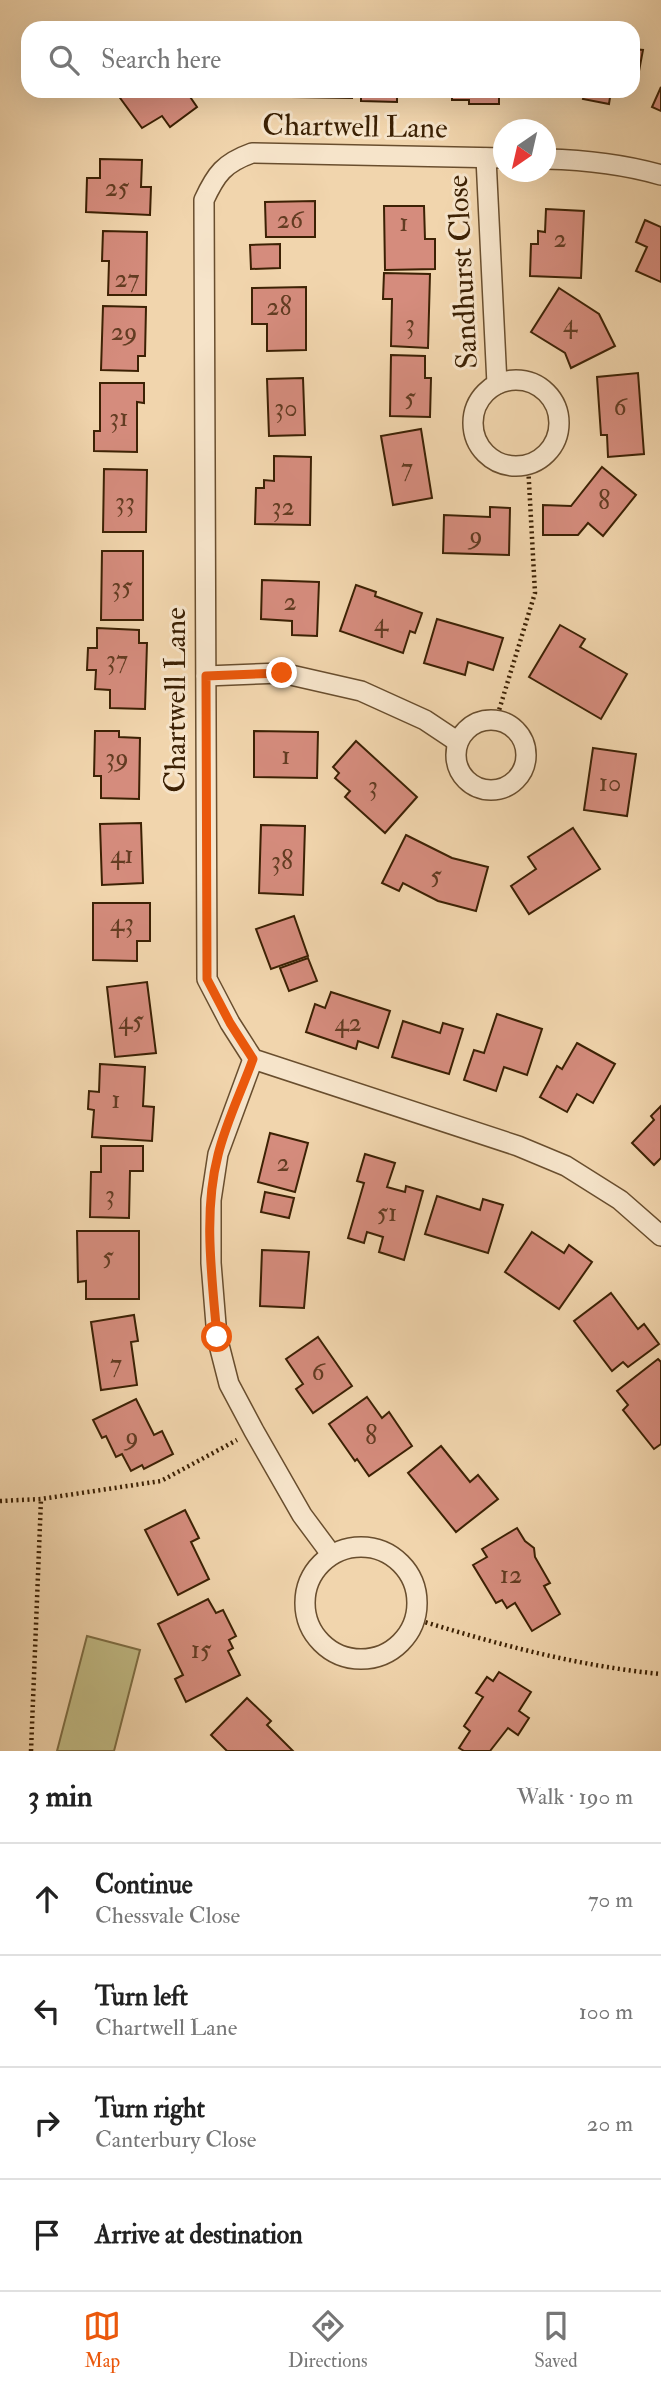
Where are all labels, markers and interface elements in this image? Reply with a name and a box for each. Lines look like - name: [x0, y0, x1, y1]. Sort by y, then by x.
- search box: [21, 21, 640, 98]
- icon: search: [45, 41, 83, 79]
- text: Search here: [101, 44, 221, 76]
- street label: Chartwell Lane: [262, 106, 448, 147]
- north arrow: [493, 119, 556, 182]
- house number: 25: [105, 172, 130, 204]
- street label: Sandhurst Close: [439, 174, 486, 370]
- house number: 26: [277, 204, 305, 236]
- house number: 1: [399, 207, 409, 239]
- house number: 2: [553, 223, 567, 255]
- house number: 27: [114, 263, 140, 295]
- house number: 28: [266, 291, 292, 323]
- house number: 3: [405, 308, 415, 340]
- house number: 4: [563, 308, 578, 340]
- house number: 29: [111, 316, 137, 348]
- house number: 5: [404, 382, 416, 414]
- house number: 6: [613, 391, 628, 423]
- house number: 30: [274, 392, 298, 424]
- house number: 31: [109, 402, 129, 434]
- house number: 7: [401, 452, 413, 484]
- house number: 8: [598, 485, 610, 517]
- house number: 33: [115, 486, 135, 518]
- house number: 32: [271, 491, 295, 523]
- house number: 9: [467, 520, 483, 552]
- house number: 35: [111, 571, 133, 603]
- house number: 2: [283, 586, 297, 618]
- street label: Chartwell Lane: [157, 607, 194, 793]
- house number: 4: [374, 607, 389, 639]
- house number: 37: [106, 644, 128, 676]
- route end: [266, 657, 297, 688]
- house number: 1: [281, 740, 291, 772]
- house number: 39: [105, 742, 129, 774]
- house number: 10: [599, 767, 621, 799]
- house number: 3: [368, 770, 378, 802]
- house number: 41: [110, 839, 134, 871]
- house number: 38: [271, 845, 293, 877]
- house number: 5: [430, 860, 442, 892]
- house number: 43: [110, 907, 134, 939]
- house number: 45: [118, 1005, 144, 1037]
- house number: 42: [334, 1007, 362, 1039]
- house number: 1: [111, 1084, 121, 1116]
- house number: 2: [276, 1147, 290, 1179]
- house number: 3: [105, 1179, 115, 1211]
- house number: 51: [377, 1197, 397, 1229]
- house number: 5: [102, 1241, 114, 1273]
- route start: [201, 1321, 232, 1352]
- house number: 7: [110, 1348, 122, 1380]
- house number: 6: [311, 1356, 326, 1388]
- house number: 8: [365, 1420, 377, 1452]
- house number: 9: [123, 1421, 139, 1453]
- house number: 12: [500, 1559, 522, 1591]
- house number: 15: [191, 1634, 212, 1666]
- text: 3 min: [28, 1778, 93, 1815]
- text: Walk · 190 m: [517, 1782, 633, 1811]
- text: Continue: [95, 1869, 193, 1901]
- icon: ahead: [28, 1880, 66, 1918]
- text: 70 m: [588, 1885, 633, 1914]
- text: Chessvale Close: [95, 1901, 240, 1930]
- text: Turn left: [95, 1981, 188, 2013]
- icon: left: [28, 1992, 66, 2030]
- text: 100 m: [579, 1997, 633, 2026]
- text: Chartwell Lane: [95, 2013, 237, 2042]
- text: Turn right: [95, 2093, 205, 2125]
- icon: right: [28, 2104, 66, 2142]
- text: 20 m: [587, 2109, 633, 2138]
- text: Canterbury Close: [95, 2125, 256, 2154]
- icon: arrive: [28, 2216, 66, 2254]
- text: Arrive at destination: [95, 2219, 303, 2251]
- tab: Map: [83, 2307, 121, 2373]
- tab: Directions: [288, 2307, 368, 2373]
- tab: Saved: [534, 2307, 578, 2373]

